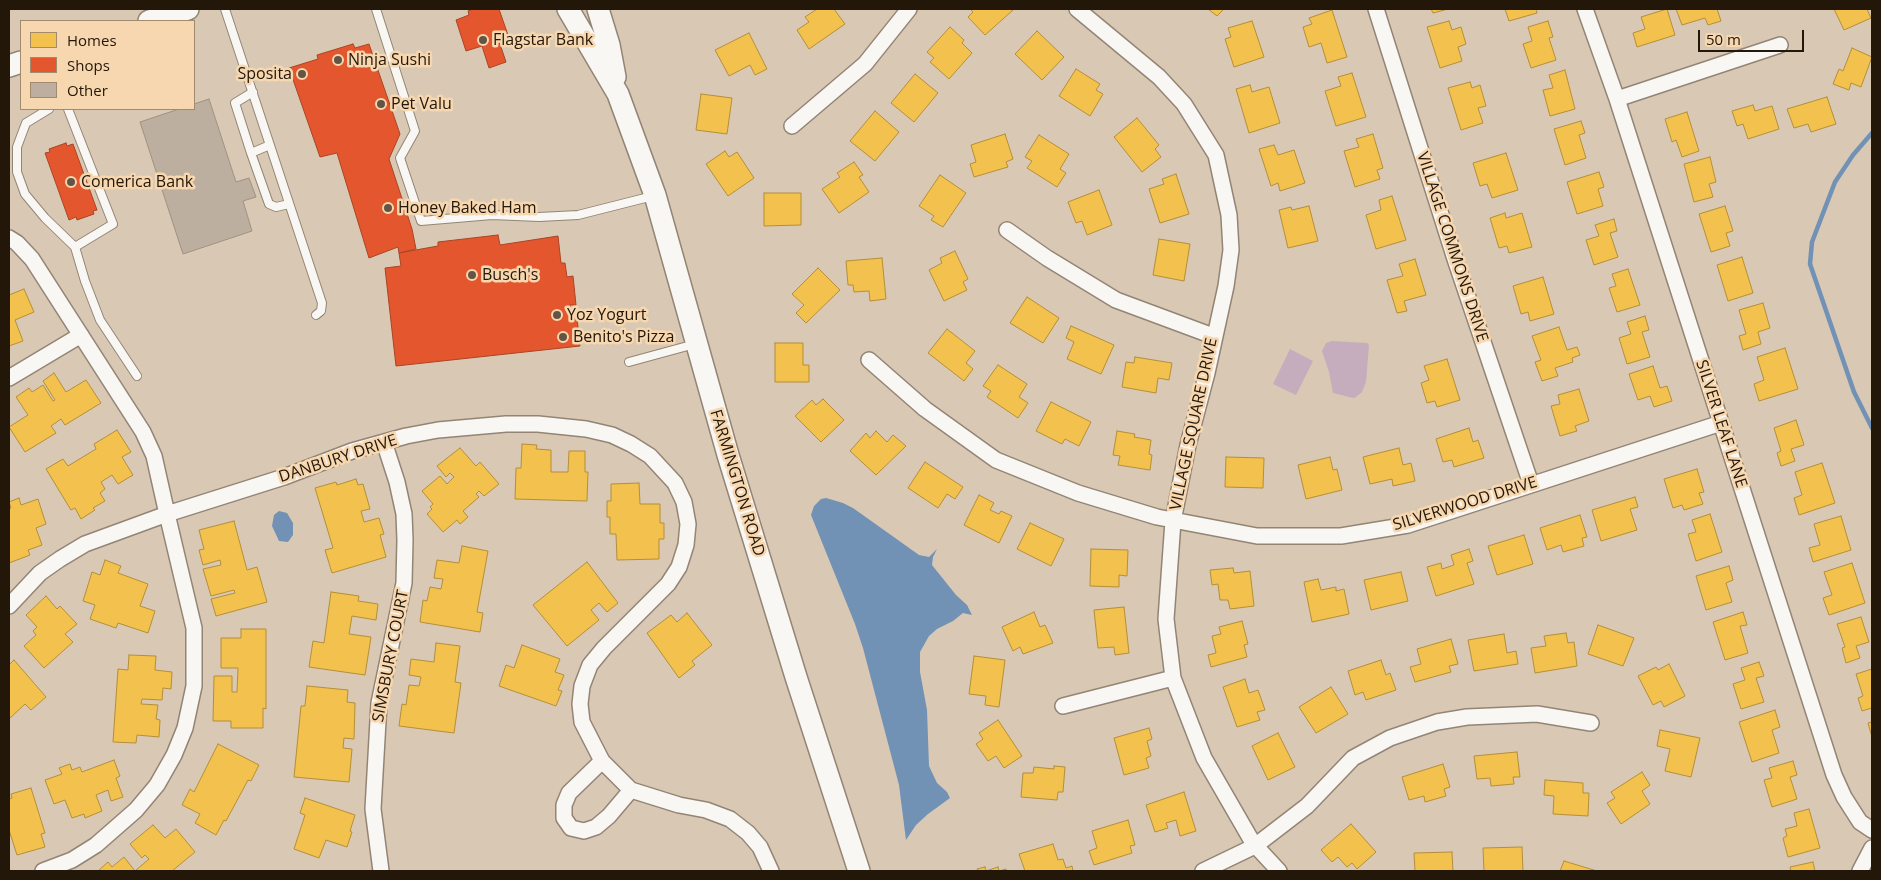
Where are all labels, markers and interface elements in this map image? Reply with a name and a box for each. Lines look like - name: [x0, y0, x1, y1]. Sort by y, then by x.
- legend: [20, 20, 195, 110]
- scale bar: [1701, 20, 1807, 52]
- text: 50 m: [1706, 29, 1741, 49]
- text: Homes: [67, 30, 117, 50]
- place label: Flagstar Bank: [493, 30, 593, 50]
- marker: Flagstar Bank: [477, 34, 489, 46]
- place label: Ninja Sushi: [348, 50, 431, 70]
- marker: Ninja Sushi: [332, 54, 344, 66]
- text: Shops: [67, 55, 110, 75]
- place label: Sposita: [238, 64, 292, 84]
- marker: Sposita: [296, 68, 308, 80]
- text: Other: [67, 80, 108, 100]
- place label: Pet Valu: [391, 94, 452, 114]
- marker: Pet Valu: [375, 98, 387, 110]
- street label: VILLAGE COMMONS DRIVE: [1412, 150, 1492, 344]
- place label: Comerica Bank: [81, 172, 193, 192]
- marker: Comerica Bank: [65, 176, 77, 188]
- place label: Honey Baked Ham: [398, 198, 536, 218]
- marker: Honey Baked Ham: [382, 202, 394, 214]
- place label: Busch's: [482, 265, 538, 285]
- marker: Busch's: [466, 269, 478, 281]
- place label: Yoz Yogurt: [567, 305, 647, 325]
- marker: Yoz Yogurt: [551, 309, 563, 321]
- place label: Benito's Pizza: [573, 327, 674, 347]
- marker: Benito's Pizza: [557, 331, 569, 343]
- street label: VILLAGE SQUARE DRIVE: [1166, 336, 1222, 512]
- street label: SILVER LEAF LANE: [1691, 358, 1751, 490]
- street label: FARMINGTON ROAD: [706, 407, 768, 559]
- street label: DANBURY DRIVE: [276, 431, 400, 487]
- street label: SILVERWOOD DRIVE: [1391, 473, 1539, 535]
- street label: SIMSBURY COURT: [369, 588, 413, 724]

